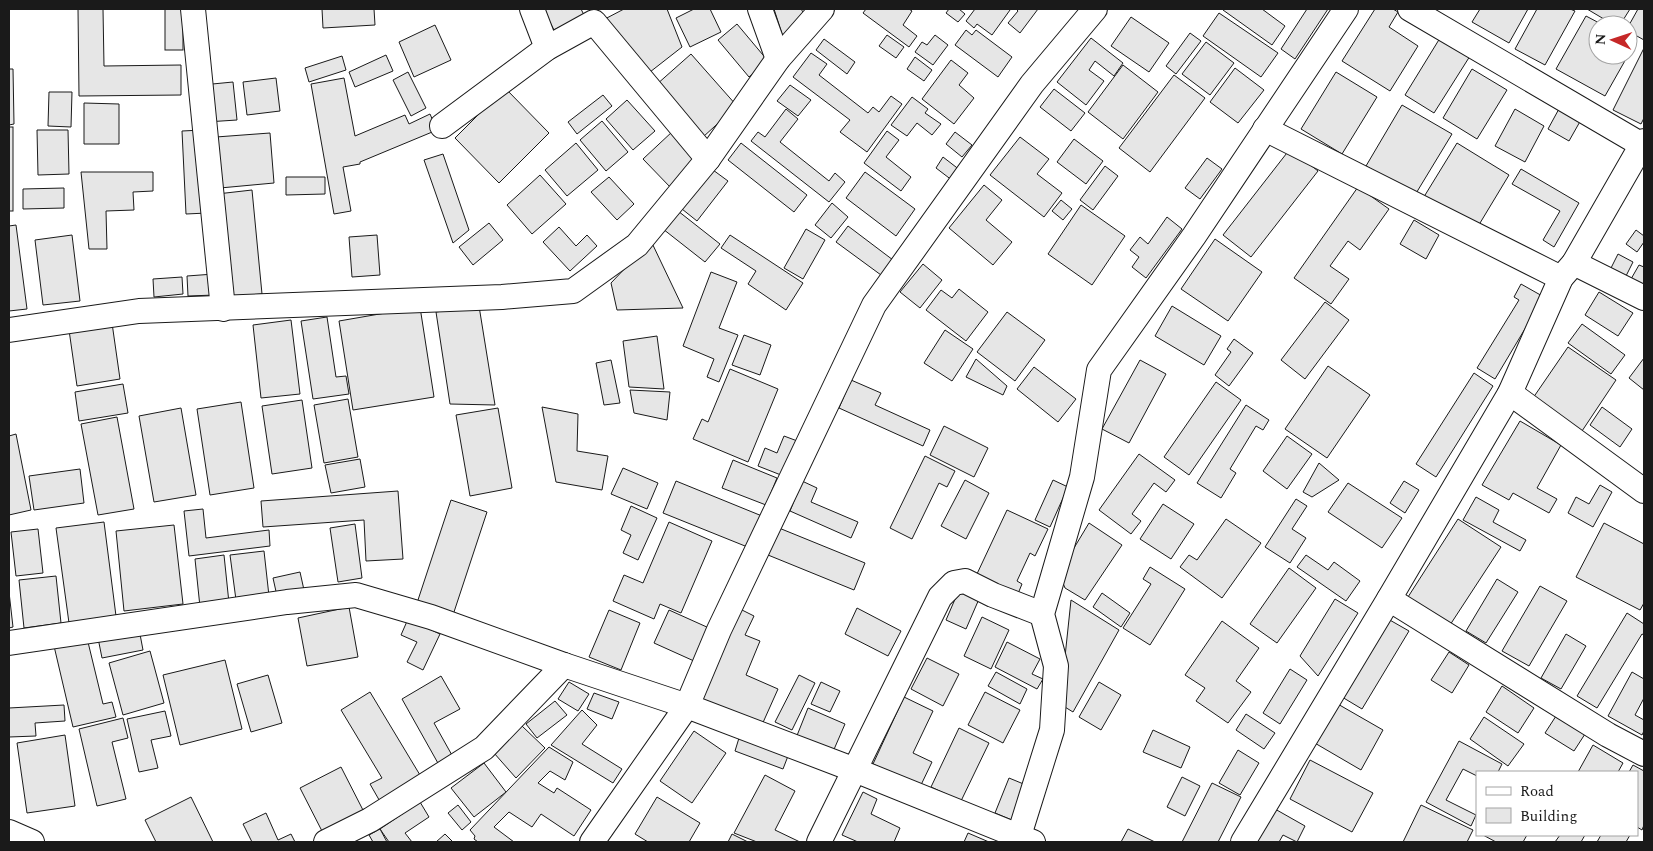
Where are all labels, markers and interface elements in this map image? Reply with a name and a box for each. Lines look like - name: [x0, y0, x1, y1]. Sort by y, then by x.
- north arrow: [1588, 15, 1638, 65]
- text: N: [1590, 33, 1611, 46]
- legend: [1476, 771, 1638, 836]
- text: Road: [1520, 780, 1554, 803]
- text: Building: [1520, 805, 1577, 828]

